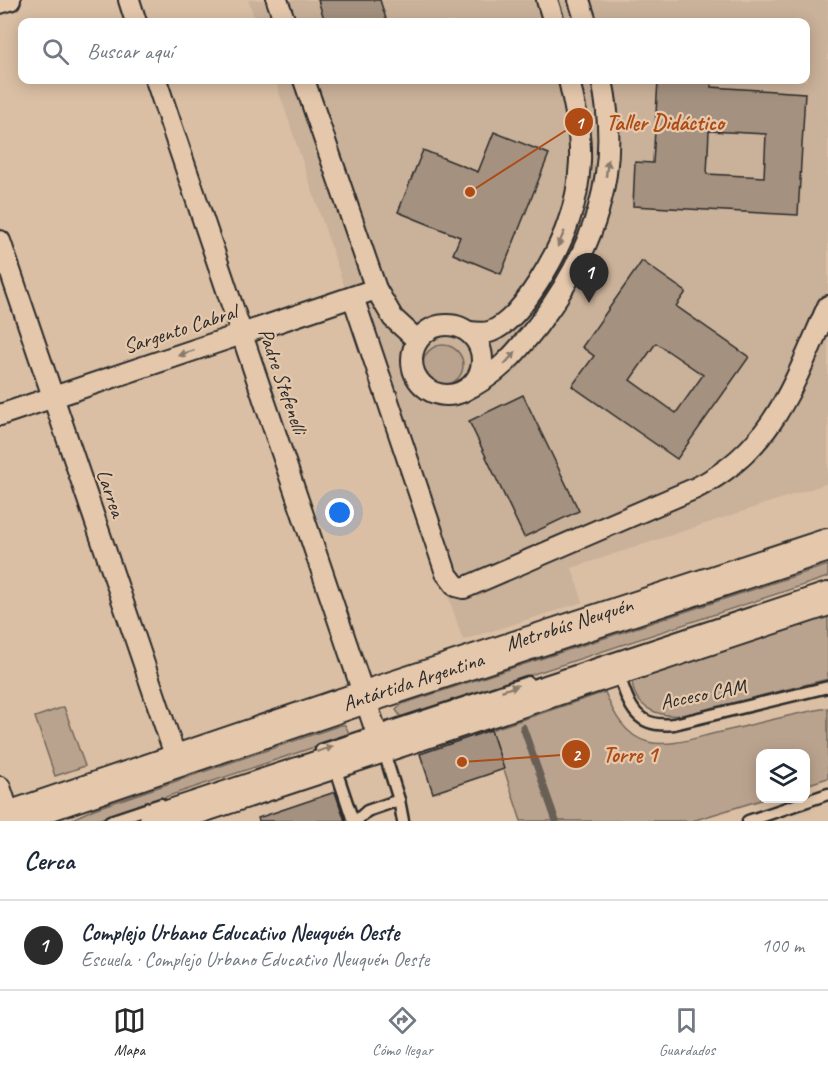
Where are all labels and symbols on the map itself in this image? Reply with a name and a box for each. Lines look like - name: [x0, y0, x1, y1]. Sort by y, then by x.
- callout: Taller Didáctico: [564, 102, 736, 142]
- text: Taller Didáctico: [606, 109, 726, 137]
- text: 1: [575, 112, 585, 134]
- one-way arrow: [602, 159, 611, 178]
- one-way arrow: [556, 231, 566, 249]
- pin: 1: [570, 254, 608, 303]
- street label: Sargento Cabral: [120, 297, 243, 360]
- street label: Padre Stefenelli: [253, 325, 314, 440]
- one-way arrow: [177, 348, 195, 358]
- one-way arrow: [503, 350, 517, 365]
- street label: Larrea: [91, 466, 132, 523]
- your location: [325, 498, 354, 527]
- street label: Metrobús Neuquén: [502, 591, 636, 657]
- street label: Antártida Argentina: [339, 646, 488, 717]
- street label: Acceso CAM: [658, 673, 750, 715]
- one-way arrow: [501, 682, 519, 692]
- callout: Torre 1: [561, 734, 670, 774]
- text: Torre 1: [603, 741, 659, 769]
- one-way arrow: [316, 743, 334, 753]
- text: 2: [572, 744, 582, 766]

